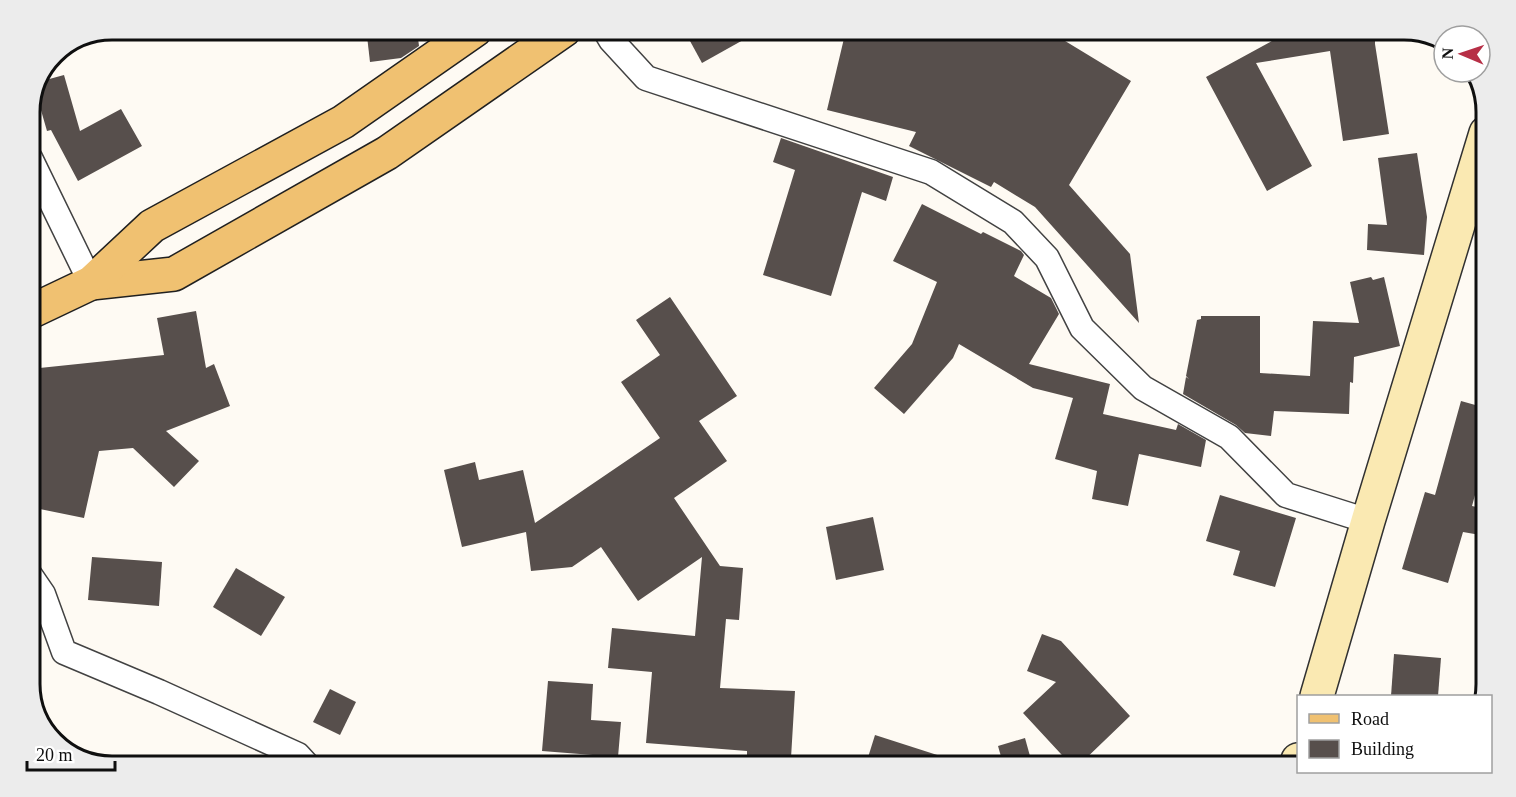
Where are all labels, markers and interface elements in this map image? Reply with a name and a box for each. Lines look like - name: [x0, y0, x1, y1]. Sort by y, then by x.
- north arrow: [1432, 24, 1492, 84]
- text: N: [1439, 47, 1456, 60]
- legend: [1297, 695, 1492, 773]
- text: Road: [1351, 709, 1389, 729]
- scale bar: [27, 734, 116, 772]
- text: Building: [1351, 739, 1414, 759]
- text: 20 m: [36, 745, 73, 765]

